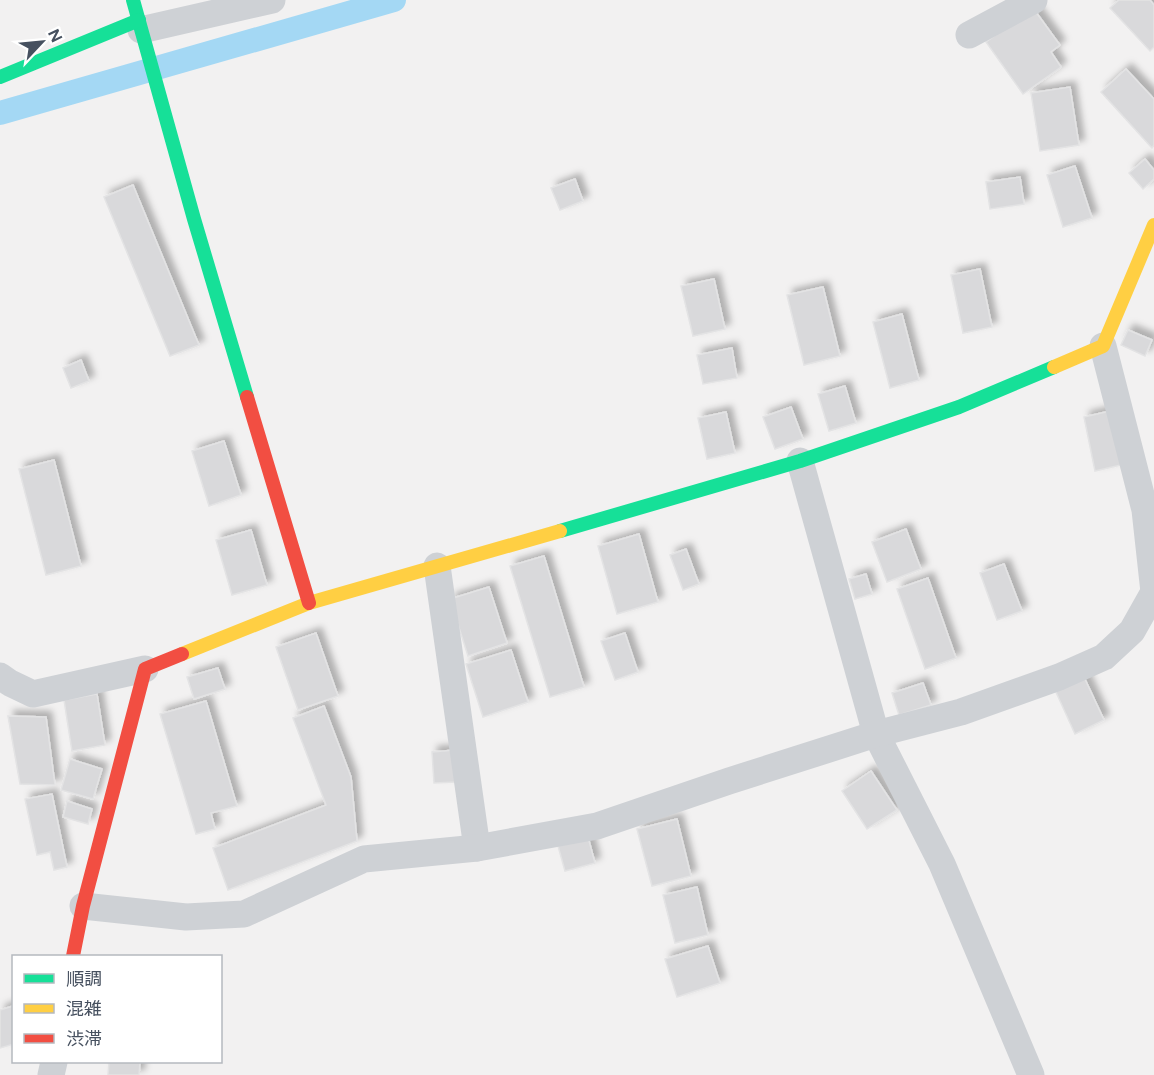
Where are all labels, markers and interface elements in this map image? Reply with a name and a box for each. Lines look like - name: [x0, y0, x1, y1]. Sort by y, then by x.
- north arrow: [12, 12, 72, 72]
- text: N: [44, 26, 66, 45]
- legend: [12, 955, 222, 1063]
- text: 順調: [66, 968, 102, 990]
- text: 混雑: [66, 998, 102, 1020]
- text: 渋滞: [66, 1028, 102, 1050]

